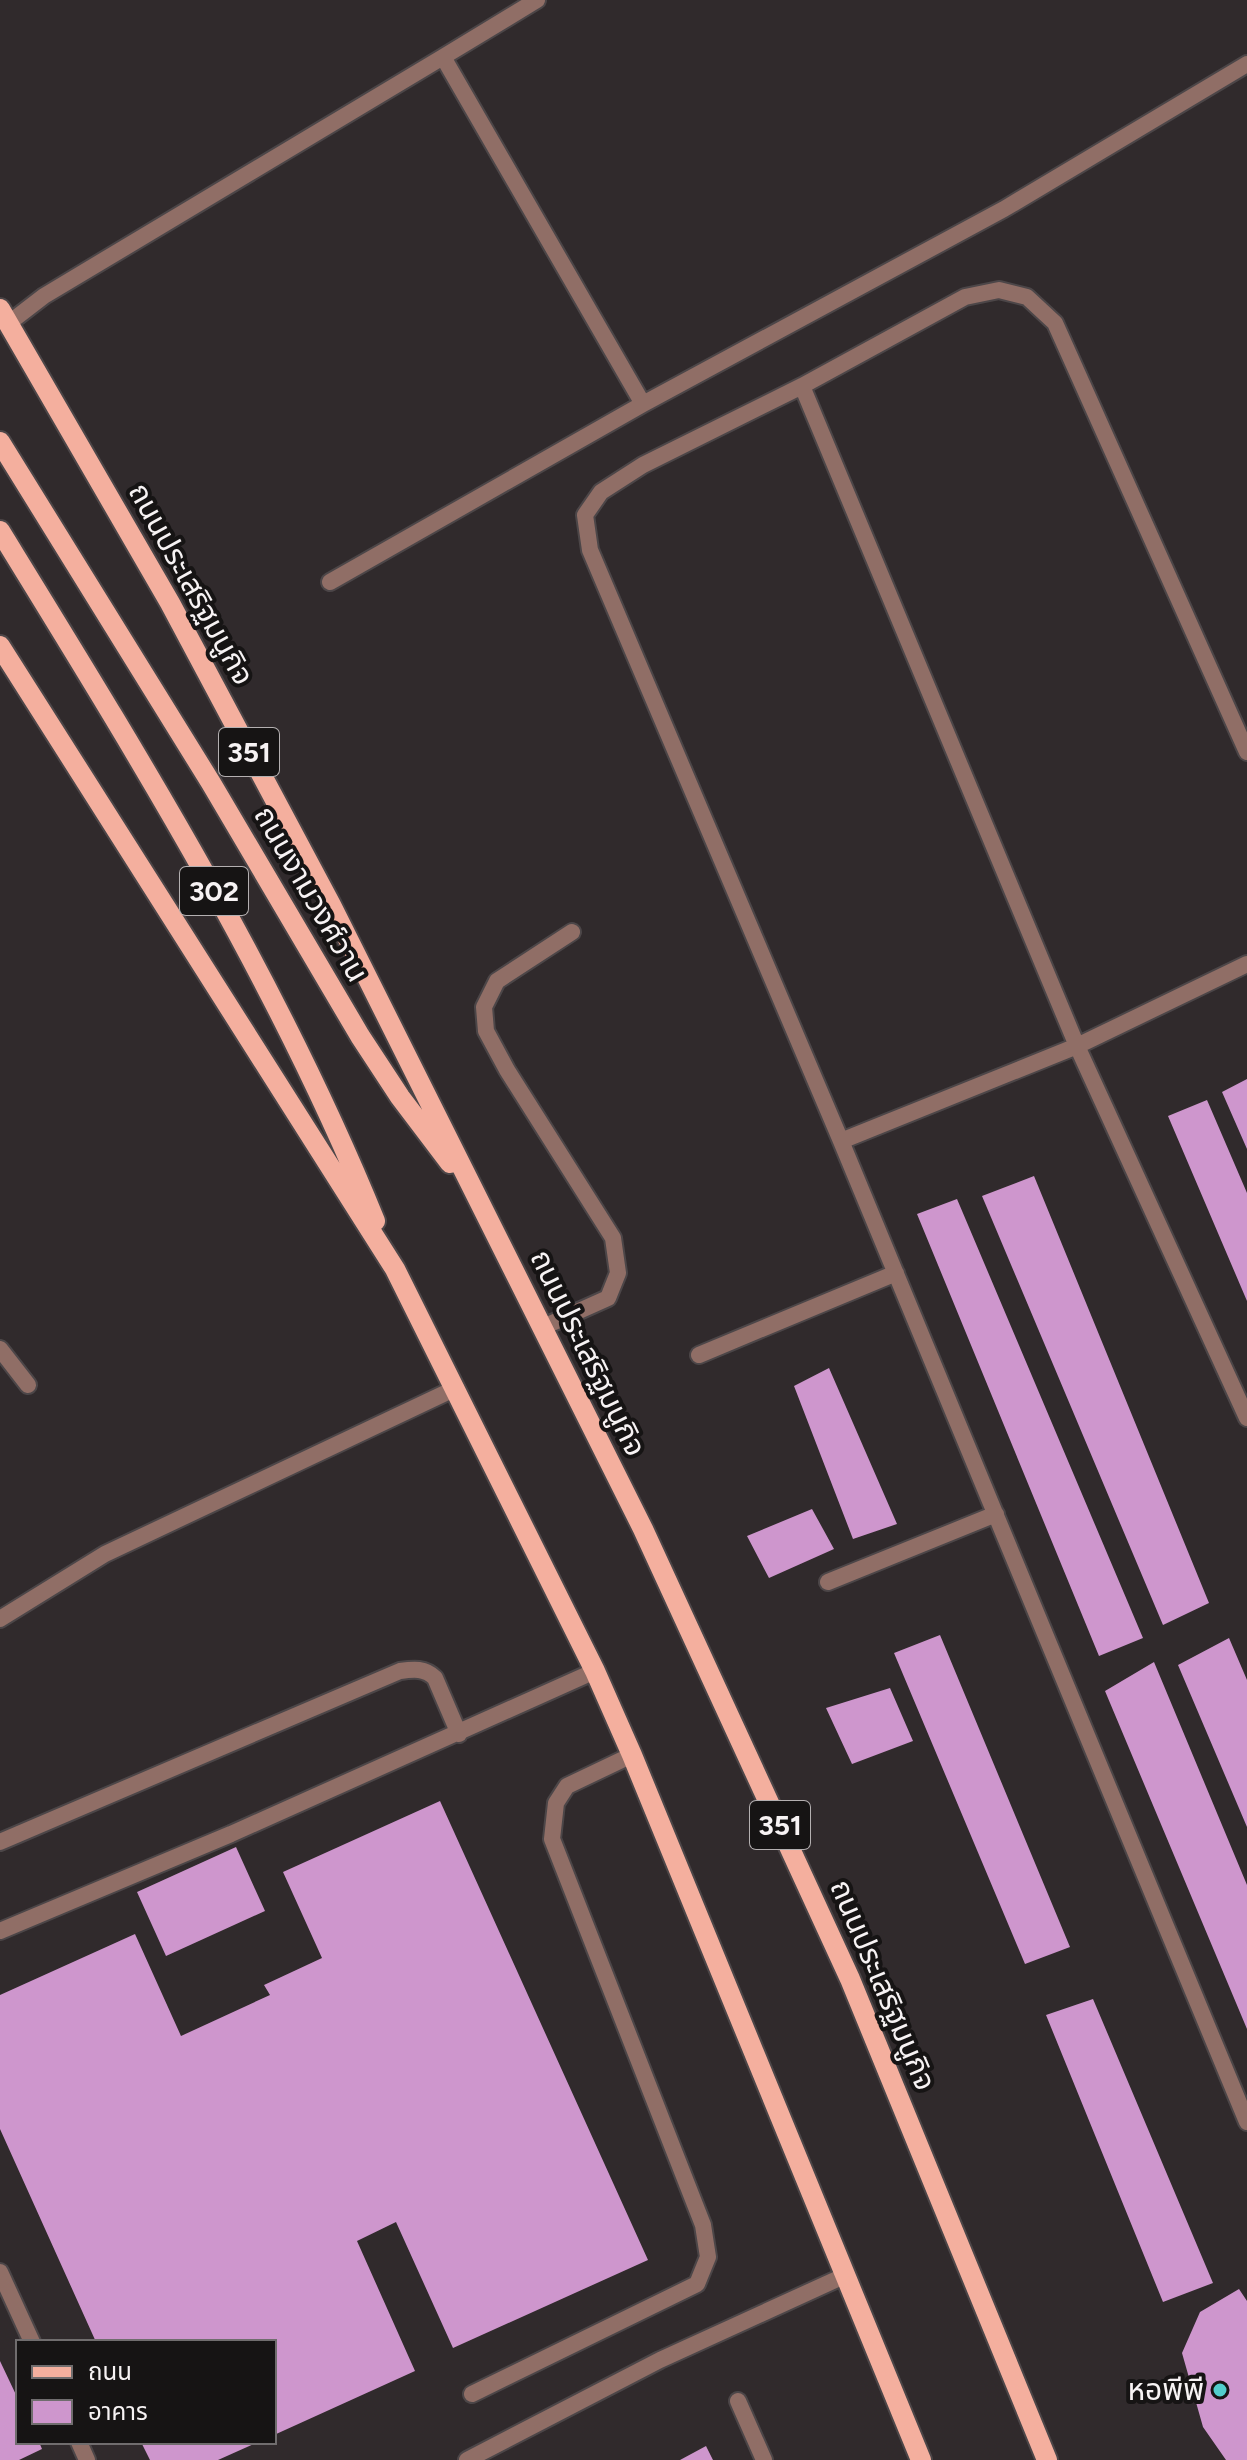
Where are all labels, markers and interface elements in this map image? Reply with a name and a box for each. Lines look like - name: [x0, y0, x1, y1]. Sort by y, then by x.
- street label: ถนนประเสริฐมนูกิจ: [121, 476, 262, 691]
- road number: 351: [219, 728, 279, 776]
- street label: ถนนงามวงศ์วาน: [246, 799, 377, 988]
- road number: 302: [180, 867, 248, 915]
- street label: ถนนประเสริฐมนูกิจ: [522, 1243, 654, 1462]
- road number: 351: [750, 1801, 810, 1849]
- street label: ถนนประเสริฐมนูกิจ: [822, 1874, 945, 2096]
- legend: [16, 2340, 276, 2444]
- text: ถนน: [88, 2357, 132, 2386]
- place label: หอพีพี: [1127, 2371, 1204, 2408]
- marker: หอพีพี: [1211, 2381, 1229, 2399]
- text: อาคาร: [88, 2397, 148, 2426]

